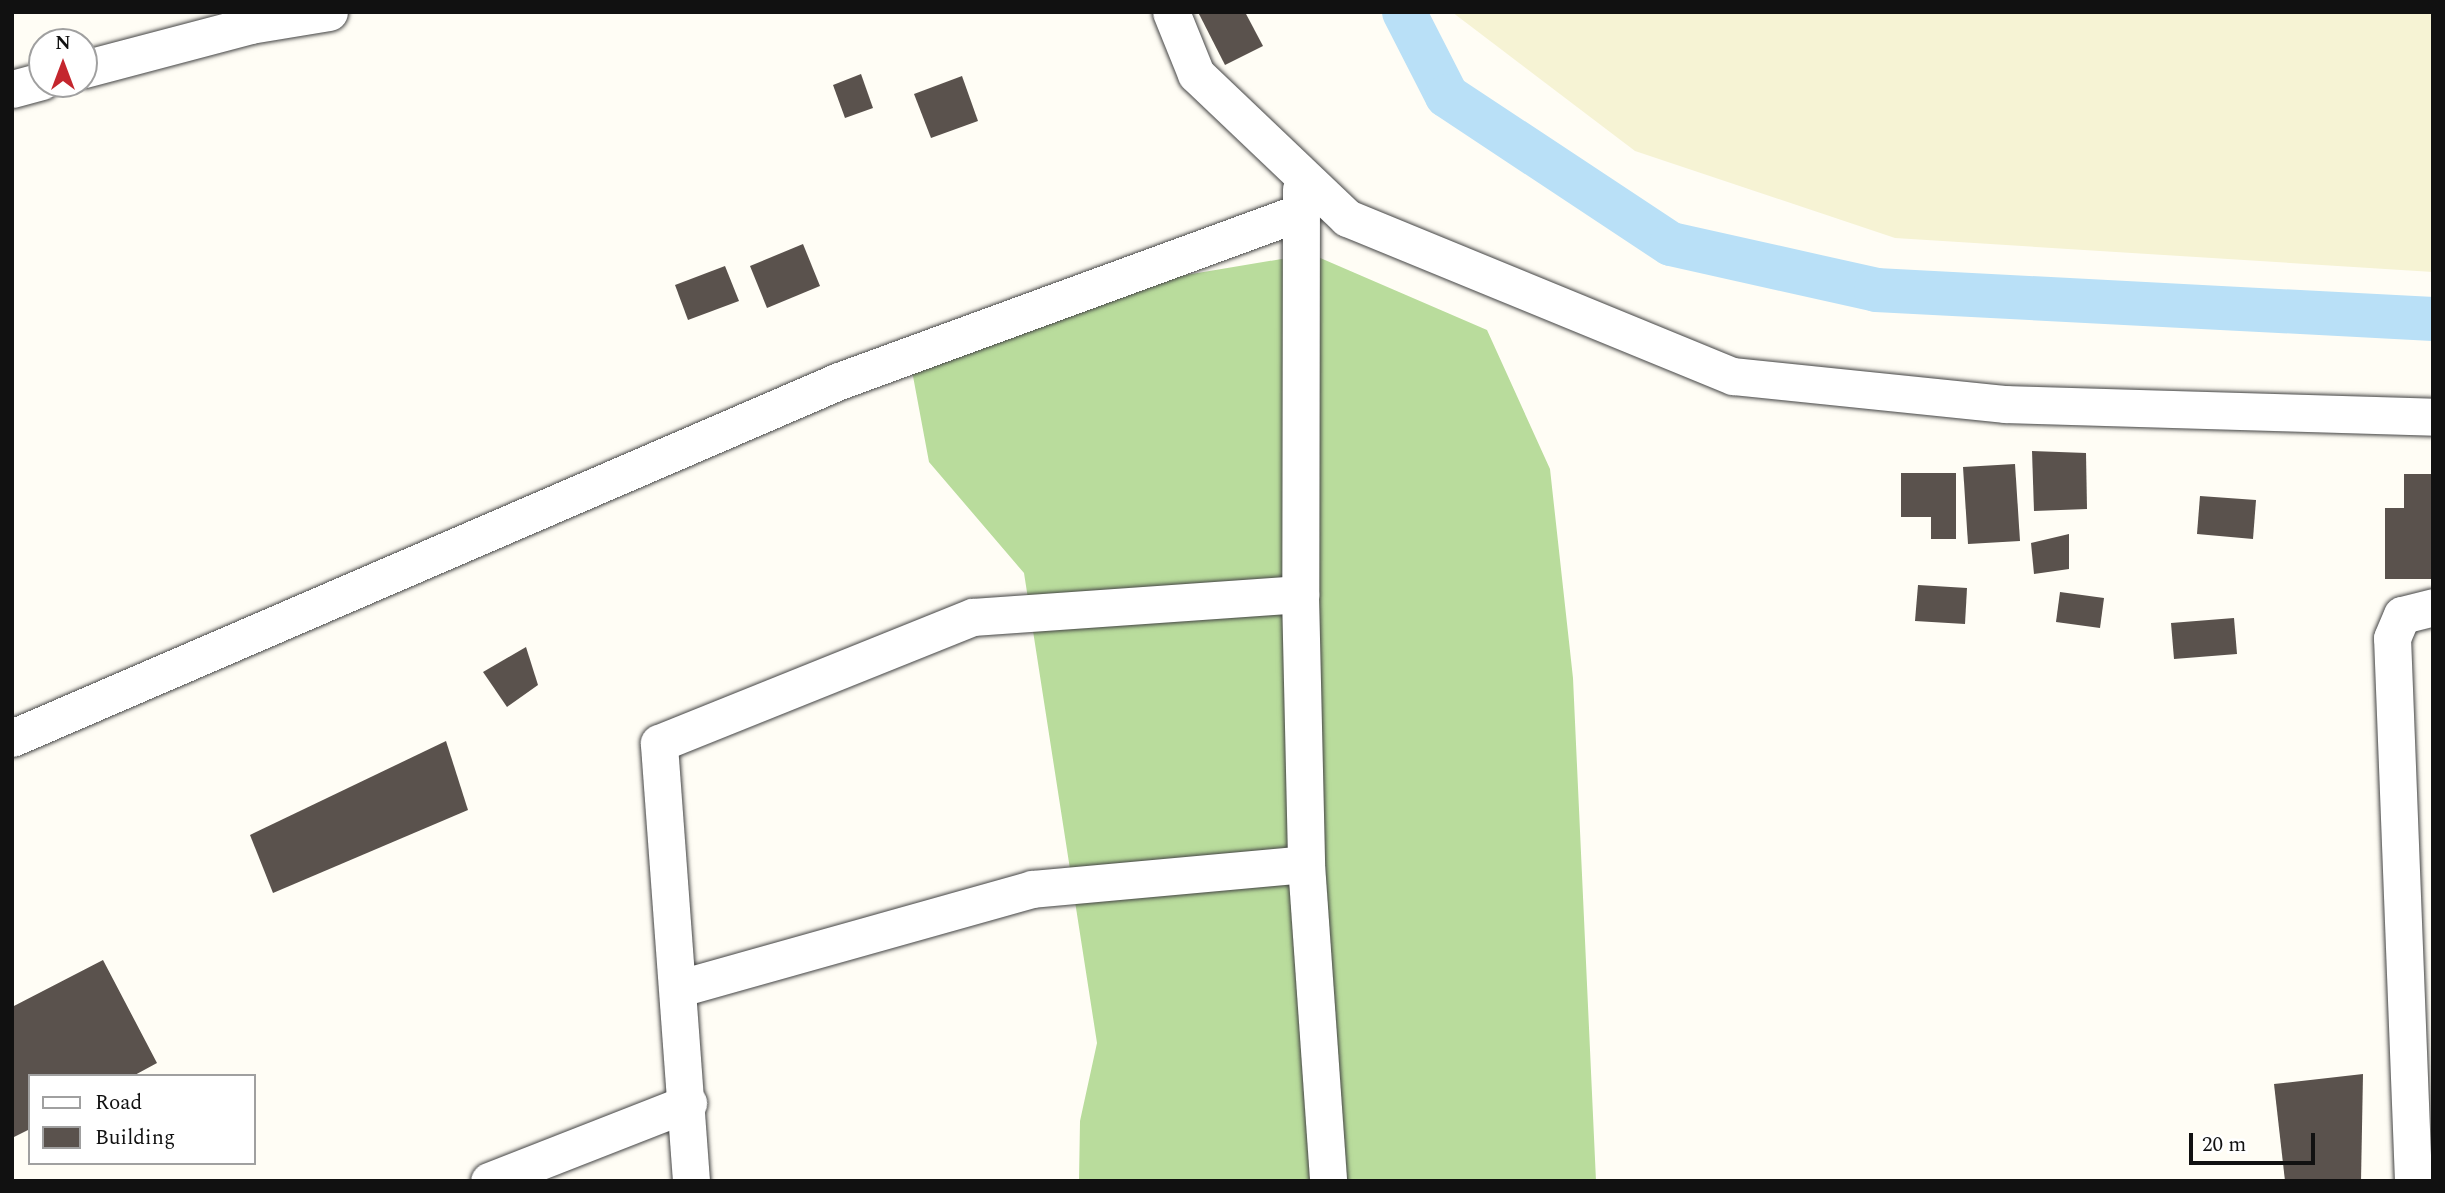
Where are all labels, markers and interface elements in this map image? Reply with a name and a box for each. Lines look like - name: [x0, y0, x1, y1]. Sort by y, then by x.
- north arrow: [28, 28, 98, 98]
- text: N: [55, 29, 71, 58]
- legend: [28, 1074, 256, 1165]
- text: Road: [95, 1087, 142, 1119]
- scale bar: [2193, 1120, 2319, 1164]
- text: Building: [95, 1122, 175, 1154]
- text: 20 m: [2202, 1129, 2246, 1161]

